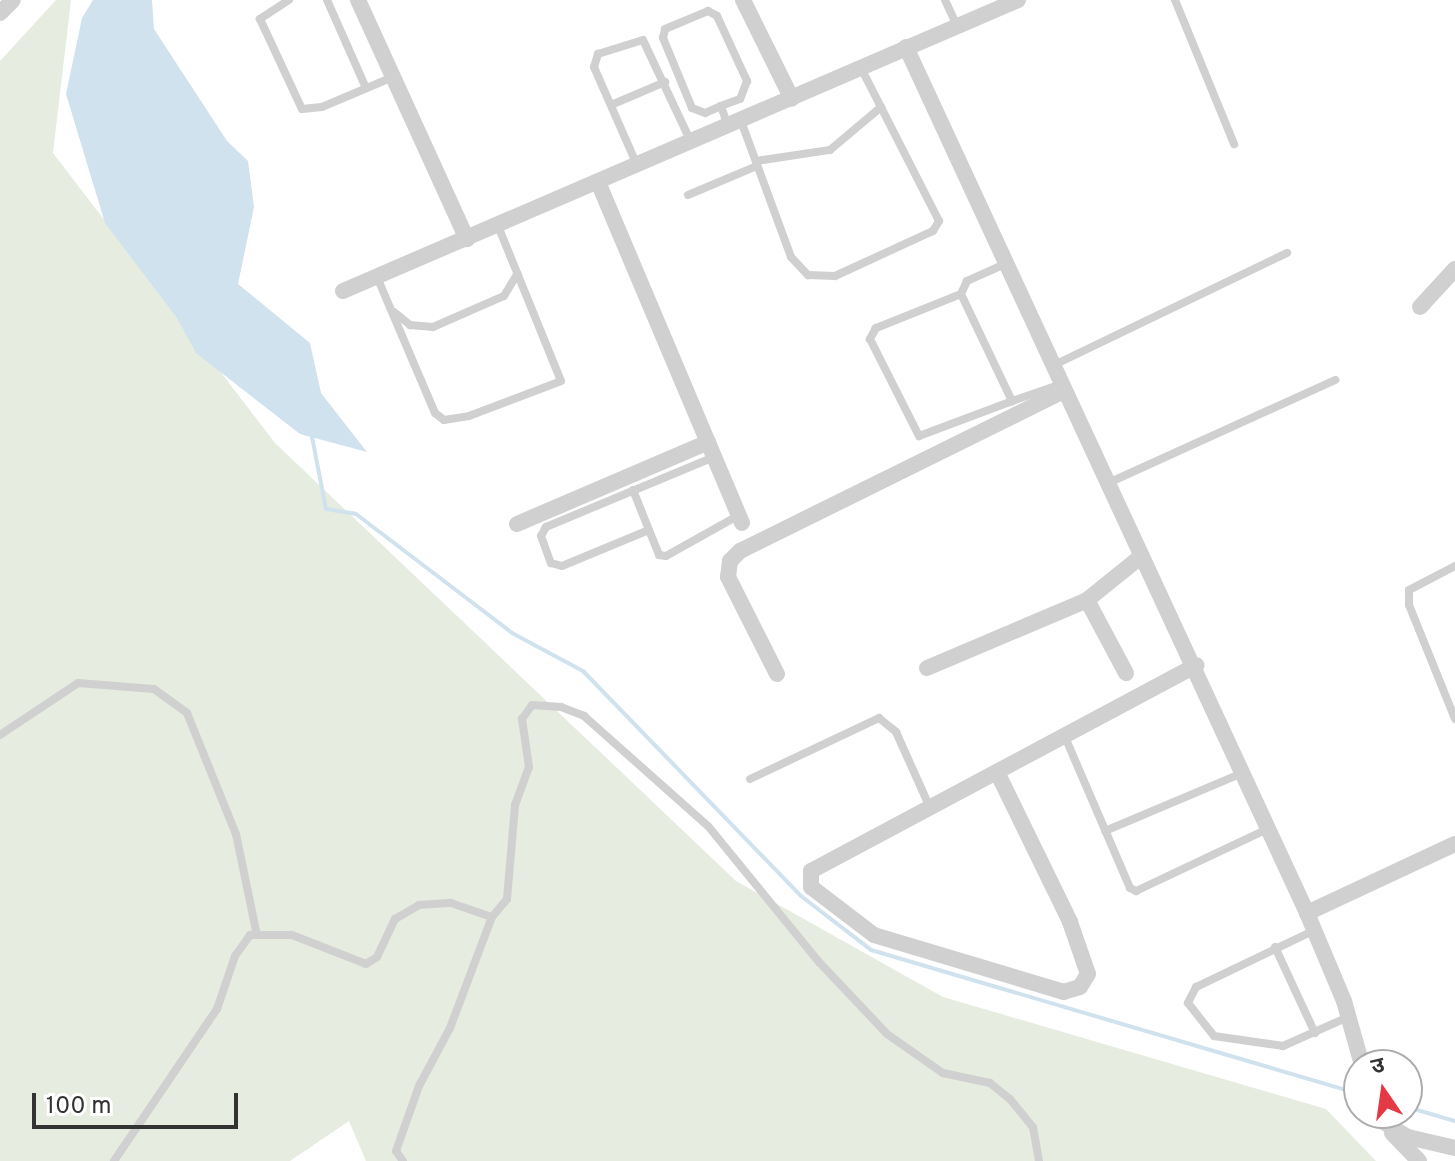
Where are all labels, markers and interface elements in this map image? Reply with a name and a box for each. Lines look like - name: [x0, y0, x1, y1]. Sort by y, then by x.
- north arrow: [1343, 1049, 1423, 1129]
- text: उ: [1369, 1052, 1387, 1082]
- scale bar: [36, 1077, 242, 1127]
- text: 100 m: [46, 1092, 112, 1122]

